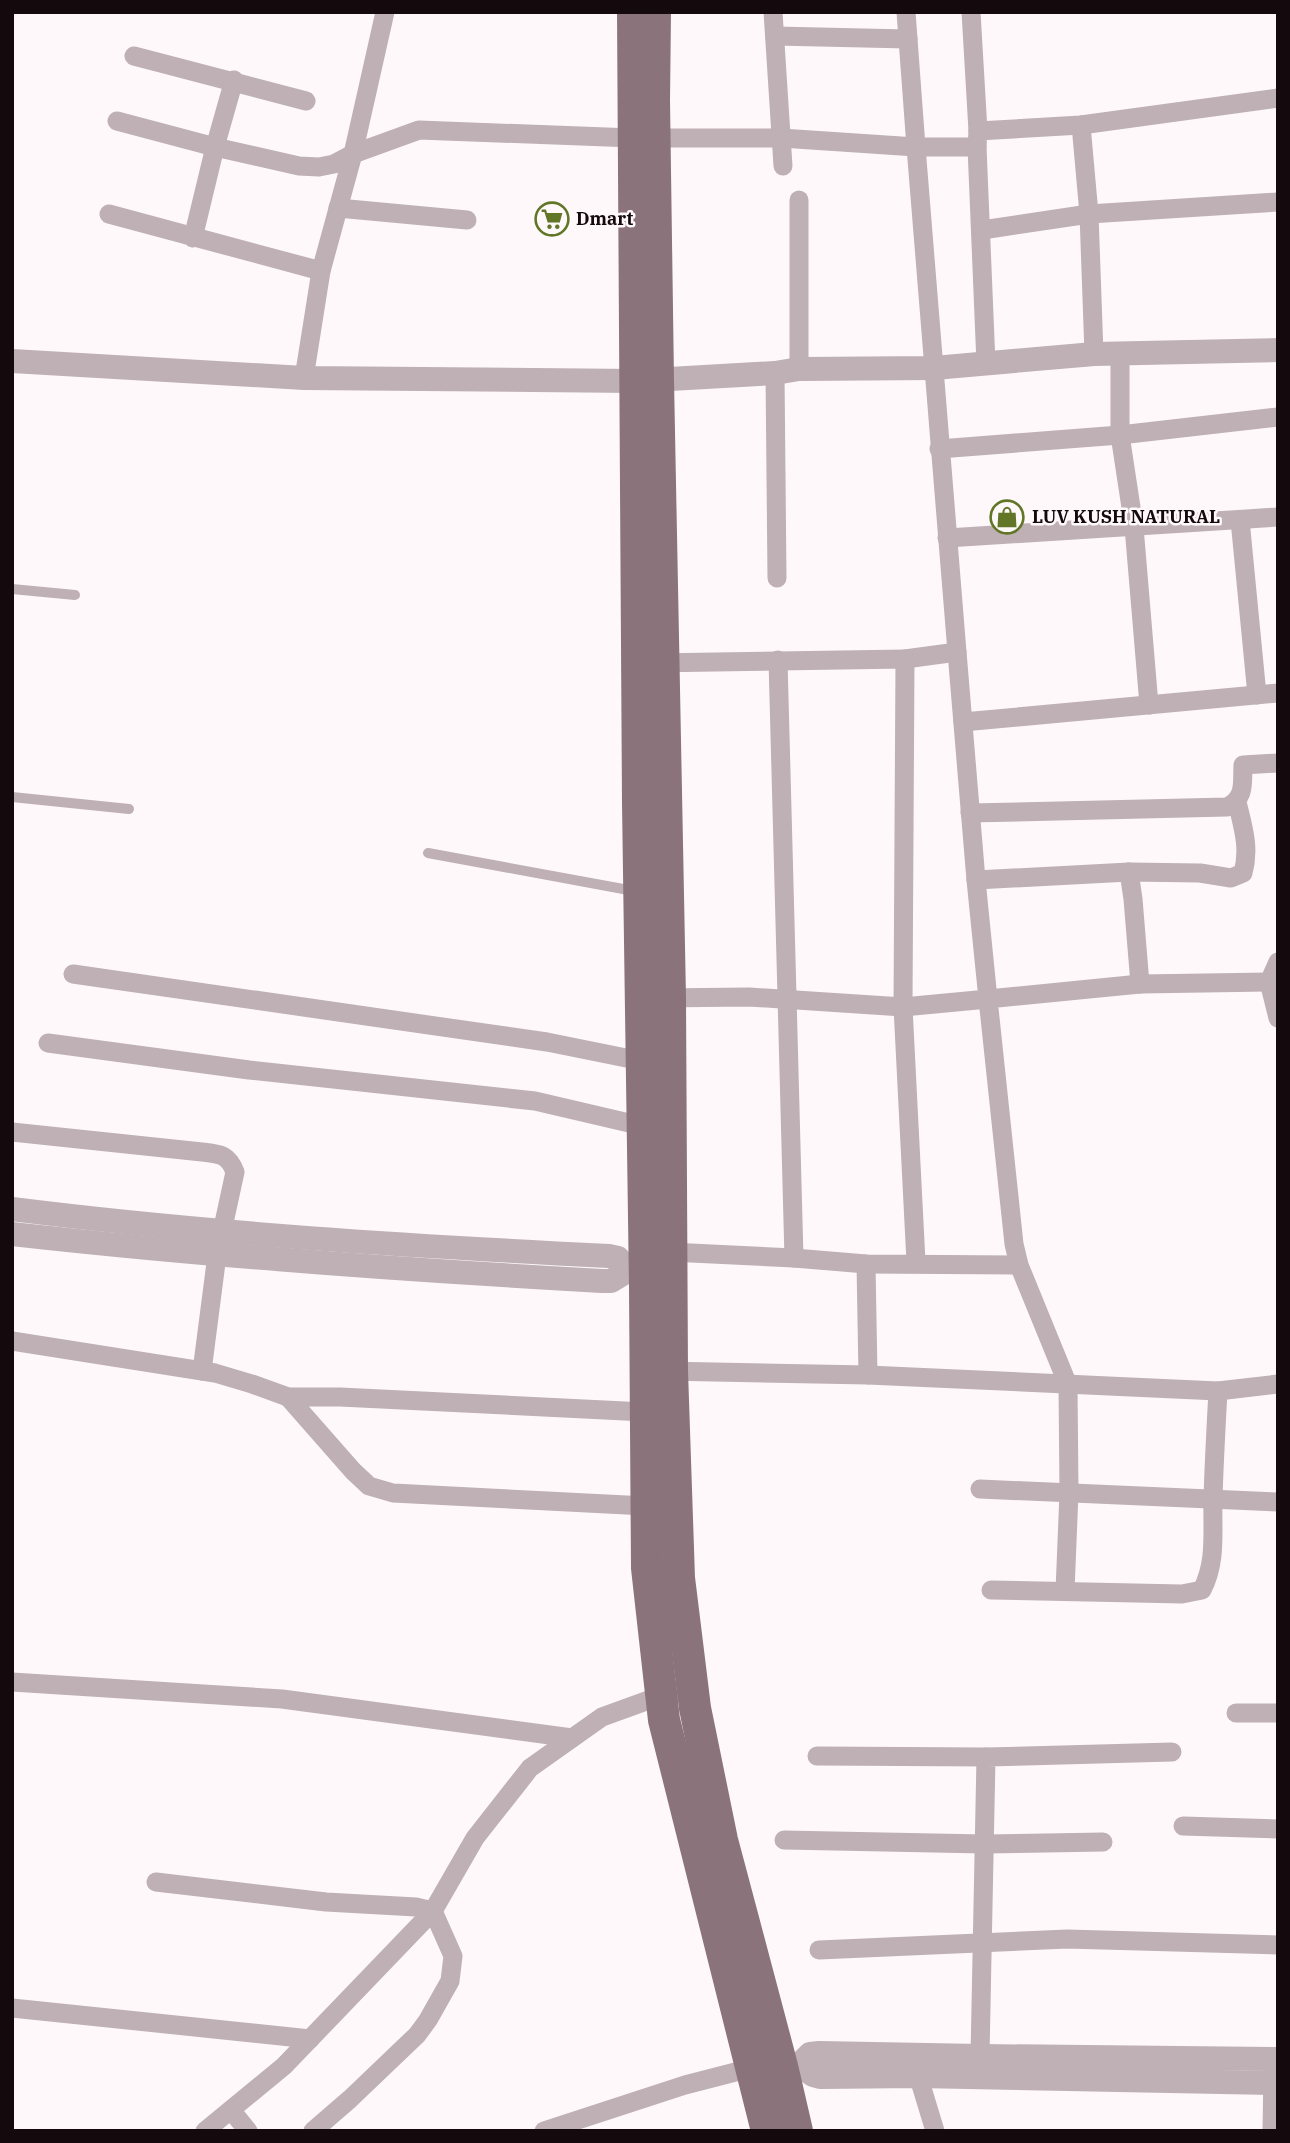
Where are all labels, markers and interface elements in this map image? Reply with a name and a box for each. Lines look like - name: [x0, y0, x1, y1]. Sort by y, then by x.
- supermarket icon: Dmart: [533, 200, 571, 238]
- place label: Dmart: [576, 207, 633, 230]
- shop icon: LUV KUSH NATURAL: [988, 498, 1026, 536]
- place label: LUV KUSH NATURAL: [1032, 505, 1220, 528]

